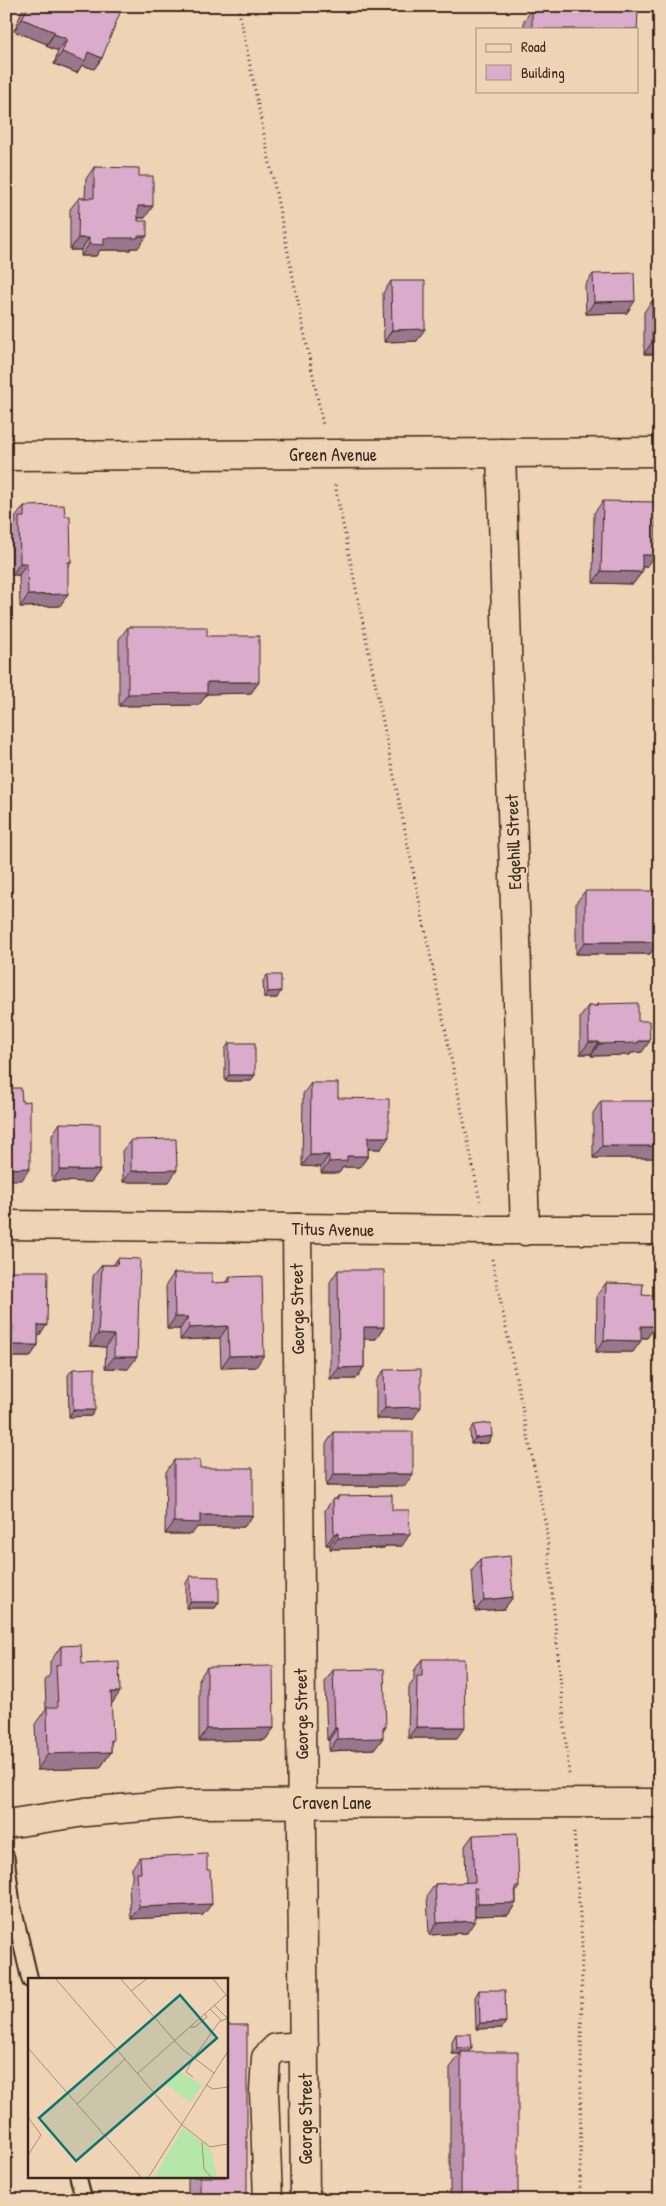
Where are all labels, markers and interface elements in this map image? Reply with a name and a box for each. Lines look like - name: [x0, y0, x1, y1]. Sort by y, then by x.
- legend: [476, 28, 638, 92]
- text: Road: [521, 36, 546, 57]
- text: Building: [521, 62, 565, 83]
- street label: Green Avenue: [289, 442, 377, 467]
- street label: Edgehill Street: [499, 793, 527, 890]
- street label: Titus Avenue: [291, 1216, 375, 1242]
- street label: George Street: [284, 1262, 310, 1355]
- street label: George Street: [288, 1667, 314, 1760]
- street label: Craven Lane: [292, 1790, 372, 1815]
- inset map: [28, 1978, 228, 2178]
- street label: George Street: [293, 2073, 318, 2165]

